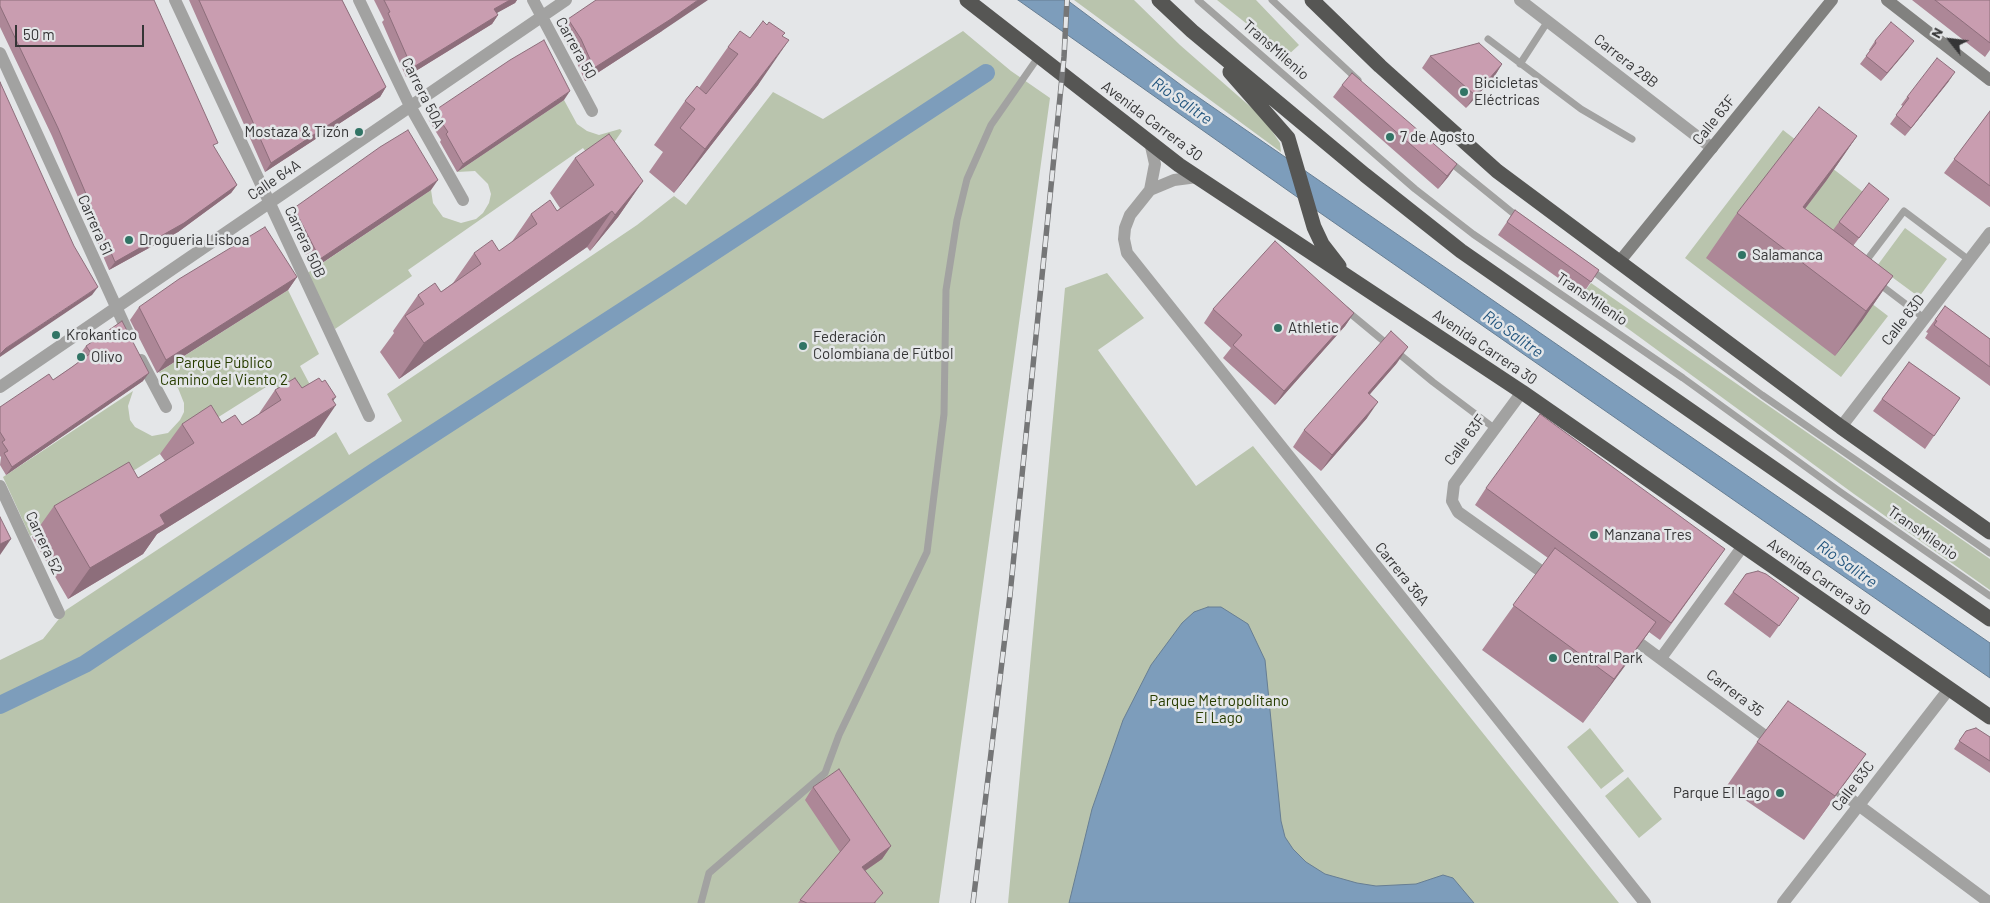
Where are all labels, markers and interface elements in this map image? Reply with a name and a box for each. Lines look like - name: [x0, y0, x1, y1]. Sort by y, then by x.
- street label: Carrera 50: [552, 14, 600, 82]
- scale bar: [18, 15, 146, 47]
- north arrow: [1925, 15, 1975, 65]
- street label: TransMilenio: [1239, 16, 1313, 84]
- text: N: [1927, 24, 1946, 41]
- text: 50 m: [23, 25, 55, 43]
- street label: Carrera 28B: [1590, 30, 1662, 92]
- street label: Carrera 50A: [398, 55, 448, 131]
- water label: Río Salitre: [1148, 73, 1216, 129]
- place label: Bicicletas Eléctricas: [1474, 74, 1540, 109]
- street label: Avenida Carrera 30: [1098, 77, 1206, 165]
- marker: Bicicletas Eléctricas: [1458, 86, 1470, 98]
- street label: Calle 63F: [1689, 92, 1739, 148]
- place label: Mostaza & Tizón: [245, 123, 349, 141]
- marker: Mostaza & Tizón: [353, 126, 365, 138]
- place label: 7 de Agosto: [1400, 128, 1475, 146]
- marker: 7 de Agosto: [1384, 131, 1396, 143]
- street label: Calle 64A: [244, 156, 304, 204]
- street label: Carrera 51: [74, 192, 116, 258]
- street label: Carrera 50B: [281, 203, 329, 281]
- place label: Drogueria Lisboa: [139, 231, 249, 249]
- marker: Drogueria Lisboa: [123, 234, 135, 246]
- place label: Salamanca: [1752, 246, 1823, 264]
- marker: Salamanca: [1736, 249, 1748, 261]
- street label: TransMilenio: [1553, 269, 1631, 329]
- street label: Calle 63D: [1878, 291, 1928, 349]
- street label: Avenida Carrera 30: [1429, 305, 1541, 389]
- water label: Río Salitre: [1479, 306, 1547, 362]
- place label: Athletic: [1288, 319, 1339, 337]
- marker: Athletic: [1272, 322, 1284, 334]
- place label: Krokantico: [66, 326, 137, 344]
- place label: Federación Colombiana de Fútbol: [813, 328, 953, 363]
- marker: Krokantico: [50, 329, 62, 341]
- marker: Federación Colombiana de Fútbol: [797, 340, 809, 352]
- place label: Olivo: [91, 348, 123, 366]
- marker: Olivo: [75, 351, 87, 363]
- park label: Parque Público Camino del Viento 2: [160, 354, 288, 389]
- street label: Calle 63F: [1441, 411, 1489, 469]
- street label: TransMilenio: [1884, 502, 1962, 564]
- street label: Carrera 52: [22, 509, 66, 577]
- place label: Manzana Tres: [1604, 526, 1692, 544]
- marker: Manzana Tres: [1588, 529, 1600, 541]
- street label: Avenida Carrera 30: [1764, 535, 1874, 619]
- water label: Río Salitre: [1813, 536, 1881, 592]
- street label: Carrera 36A: [1371, 539, 1433, 609]
- place label: Central Park: [1563, 649, 1643, 667]
- marker: Central Park: [1547, 652, 1559, 664]
- street label: Carrera 35: [1703, 666, 1767, 720]
- park label: Parque Metropolitano El Lago: [1149, 692, 1289, 727]
- street label: Calle 63C: [1828, 757, 1878, 815]
- place label: Parque El Lago: [1673, 784, 1770, 802]
- marker: Parque El Lago: [1774, 787, 1786, 799]

